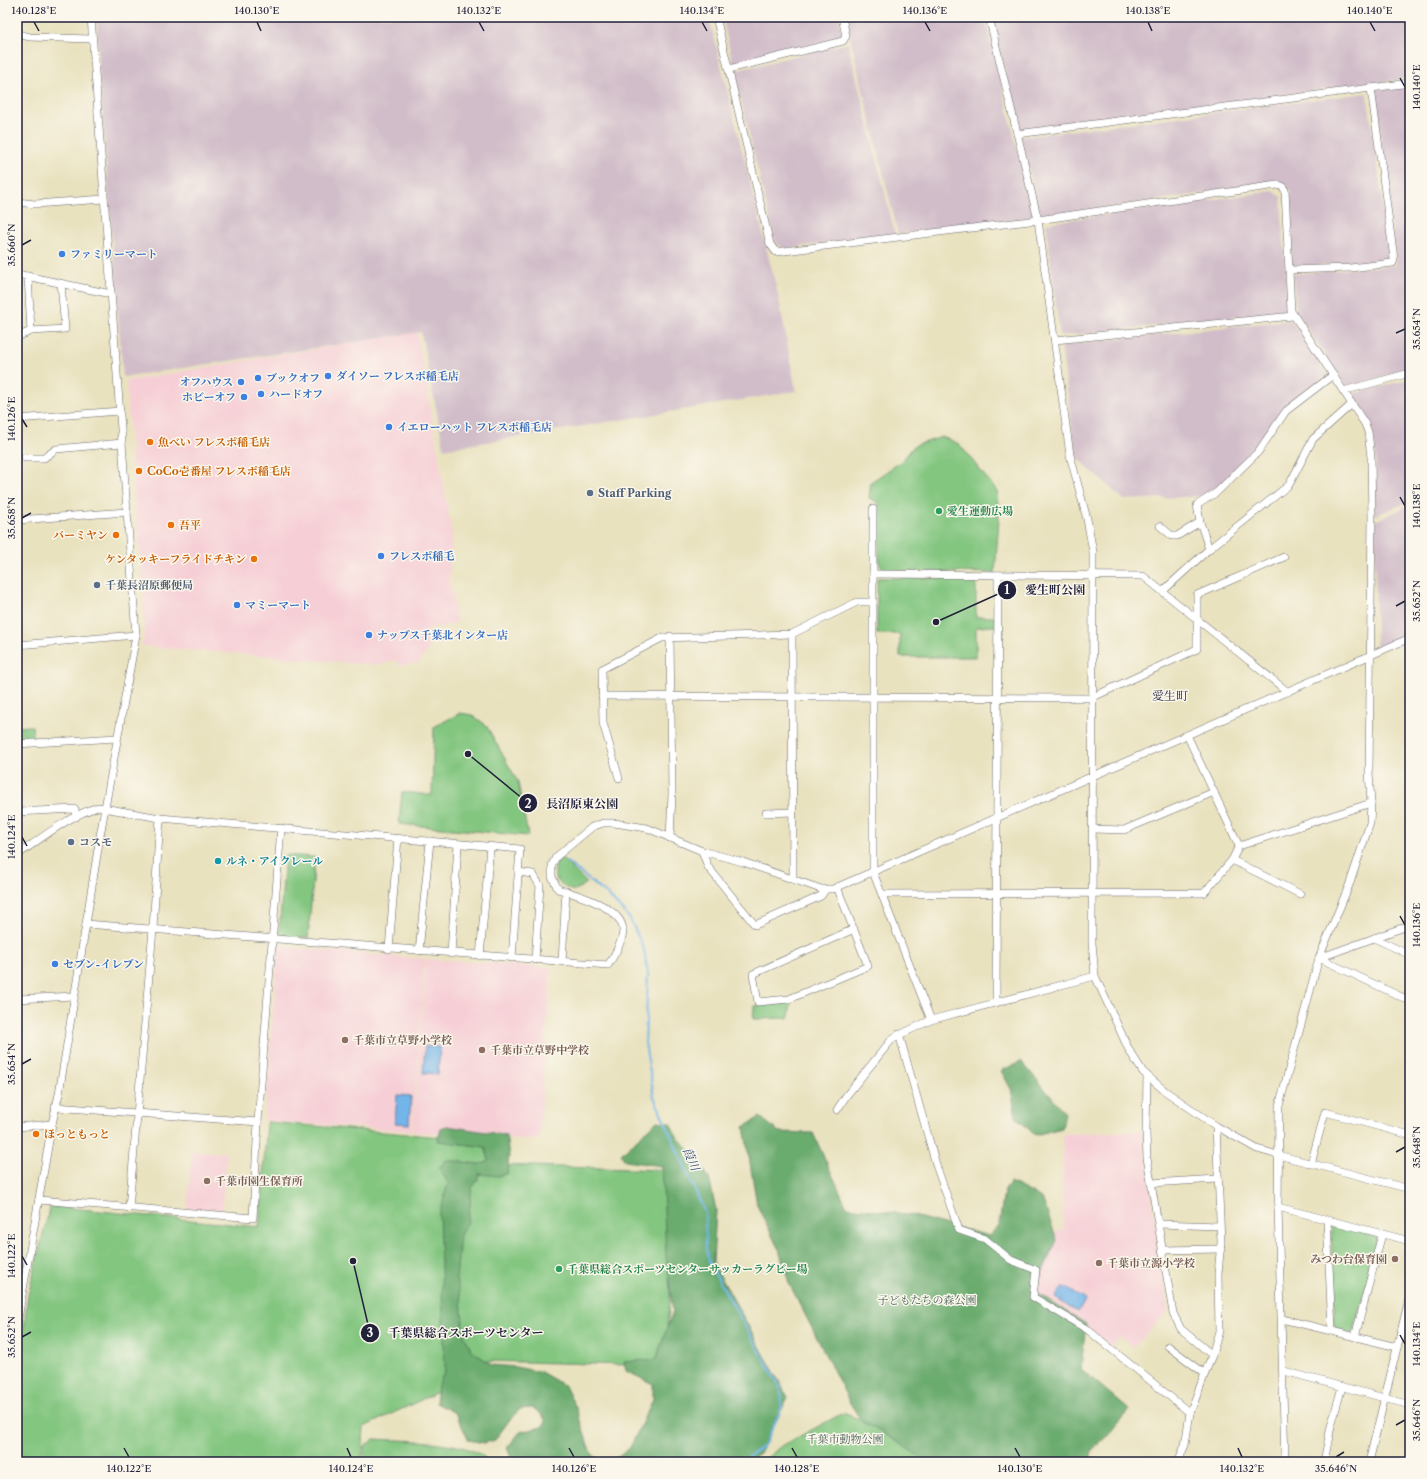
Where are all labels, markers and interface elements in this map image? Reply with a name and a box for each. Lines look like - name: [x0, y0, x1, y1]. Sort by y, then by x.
- text: 140.128°E: [12, 4, 57, 17]
- text: 140.130°E: [234, 4, 280, 17]
- text: 140.132°E: [457, 4, 501, 17]
- text: 140.134°E: [680, 4, 724, 17]
- text: 140.136°E: [903, 4, 947, 17]
- text: 140.138°E: [1126, 4, 1170, 17]
- text: 140.140°E: [1347, 4, 1393, 17]
- text: 140.140°E: [1410, 64, 1423, 110]
- text: 35.660°N: [5, 223, 18, 267]
- place label: ファミリーマート: [70, 247, 158, 261]
- marker: ファミリーマート: [57, 249, 67, 259]
- text: 35.654°N: [1410, 308, 1423, 350]
- place label: ダイソー フレスポ稲毛店: [336, 369, 459, 383]
- place label: ブックオフ: [266, 371, 320, 385]
- marker: ダイソー フレスポ稲毛店: [323, 371, 333, 381]
- marker: ブックオフ: [253, 373, 263, 383]
- place label: オフハウス: [180, 375, 233, 389]
- marker: オフハウス: [236, 377, 246, 387]
- place label: ハードオフ: [269, 387, 323, 401]
- marker: ハードオフ: [256, 389, 266, 399]
- place label: ホビーオフ: [182, 390, 236, 404]
- marker: ホビーオフ: [239, 392, 249, 402]
- text: 140.126°E: [5, 397, 18, 441]
- place label: イエローハット フレスポ稲毛店: [397, 420, 552, 434]
- marker: イエローハット フレスポ稲毛店: [384, 422, 394, 432]
- place label: 魚べい フレスポ稲毛店: [158, 435, 270, 449]
- marker: 魚べい フレスポ稲毛店: [145, 437, 155, 447]
- place label: CoCo壱番屋 フレスポ稲毛店: [147, 464, 291, 478]
- marker: CoCo壱番屋 フレスポ稲毛店: [134, 466, 144, 476]
- text: 140.138°E: [1410, 484, 1423, 528]
- place label: Staff Parking: [598, 486, 672, 500]
- marker: Staff Parking: [585, 488, 595, 498]
- text: 35.658°N: [5, 497, 18, 539]
- place label: 愛生運動広場: [947, 504, 1013, 518]
- marker: 愛生運動広場: [934, 506, 944, 516]
- place label: 吾平: [179, 518, 201, 532]
- marker: 吾平: [166, 520, 176, 530]
- place label: バーミヤン: [53, 528, 108, 542]
- marker: バーミヤン: [111, 530, 121, 540]
- place label: フレスポ稲毛: [389, 549, 454, 563]
- marker: フレスポ稲毛: [376, 551, 386, 561]
- place label: ケンタッキーフライドチキン: [105, 552, 246, 566]
- marker: ケンタッキーフライドチキン: [249, 554, 259, 564]
- place label: 千葉長沼原郵便局: [105, 578, 193, 592]
- callout: 愛生町公園: [997, 578, 1093, 602]
- marker: 千葉長沼原郵便局: [92, 580, 102, 590]
- text: 35.652°N: [1410, 580, 1423, 622]
- text: 1: [1004, 582, 1010, 597]
- text: 愛生町公園: [1025, 582, 1085, 597]
- place label: マミーマート: [245, 598, 311, 612]
- marker: マミーマート: [232, 600, 242, 610]
- place label: ナップス千葉北インター店: [377, 628, 508, 642]
- marker: ナップス千葉北インター店: [364, 630, 374, 640]
- district label: 愛生町: [1152, 688, 1188, 703]
- callout: 長沼原東公園: [518, 791, 626, 815]
- text: 2: [524, 796, 532, 811]
- text: 長沼原東公園: [546, 796, 618, 811]
- text: 140.124°E: [5, 815, 18, 859]
- place label: コスモ: [79, 835, 112, 849]
- marker: コスモ: [66, 837, 76, 847]
- place label: ルネ・アイクレール: [226, 854, 323, 868]
- marker: ルネ・アイクレール: [213, 856, 223, 866]
- text: 140.136°E: [1410, 903, 1423, 947]
- place label: セブン-イレブン: [63, 957, 144, 971]
- marker: セブン-イレブン: [50, 959, 60, 969]
- place label: 千葉市立草野小学校: [353, 1033, 452, 1047]
- marker: 千葉市立草野小学校: [340, 1035, 350, 1045]
- text: 35.654°N: [5, 1043, 18, 1085]
- place label: 千葉市立草野中学校: [490, 1043, 589, 1057]
- marker: 千葉市立草野中学校: [477, 1045, 487, 1055]
- text: 35.648°N: [1410, 1126, 1423, 1168]
- place label: ほっともっと: [44, 1127, 110, 1141]
- marker: ほっともっと: [31, 1129, 41, 1139]
- water label: 葭川: [680, 1145, 704, 1175]
- place label: 千葉市園生保育所: [215, 1174, 303, 1188]
- marker: 千葉市園生保育所: [202, 1176, 212, 1186]
- text: 140.122°E: [5, 1234, 18, 1278]
- place label: みつわ台保育園: [1310, 1252, 1387, 1266]
- marker: みつわ台保育園: [1390, 1254, 1400, 1264]
- place label: 千葉市立源小学校: [1107, 1256, 1195, 1270]
- marker: 千葉市立源小学校: [1094, 1258, 1104, 1268]
- place label: 千葉県総合スポーツセンターサッカーラグビー場: [567, 1262, 807, 1276]
- marker: 千葉県総合スポーツセンターサッカーラグビー場: [554, 1264, 564, 1274]
- park label: 子どもたちの森公園: [878, 1293, 977, 1307]
- text: 35.652°N: [5, 1316, 18, 1358]
- callout: 千葉県総合スポーツセンター: [360, 1321, 552, 1345]
- text: 140.134°E: [1410, 1322, 1423, 1366]
- text: 3: [367, 1325, 374, 1340]
- text: 千葉県総合スポーツセンター: [388, 1325, 544, 1340]
- text: 35.646°N: [1410, 1399, 1423, 1441]
- park label: 千葉市動物公園: [807, 1432, 884, 1446]
- text: 140.122°E: [107, 1462, 151, 1475]
- text: 140.124°E: [329, 1462, 373, 1475]
- text: 140.126°E: [552, 1462, 596, 1475]
- text: 140.128°E: [775, 1462, 820, 1475]
- text: 140.130°E: [997, 1462, 1043, 1475]
- text: 140.132°E: [1220, 1462, 1264, 1475]
- text: 35.646°N: [1315, 1462, 1357, 1475]

